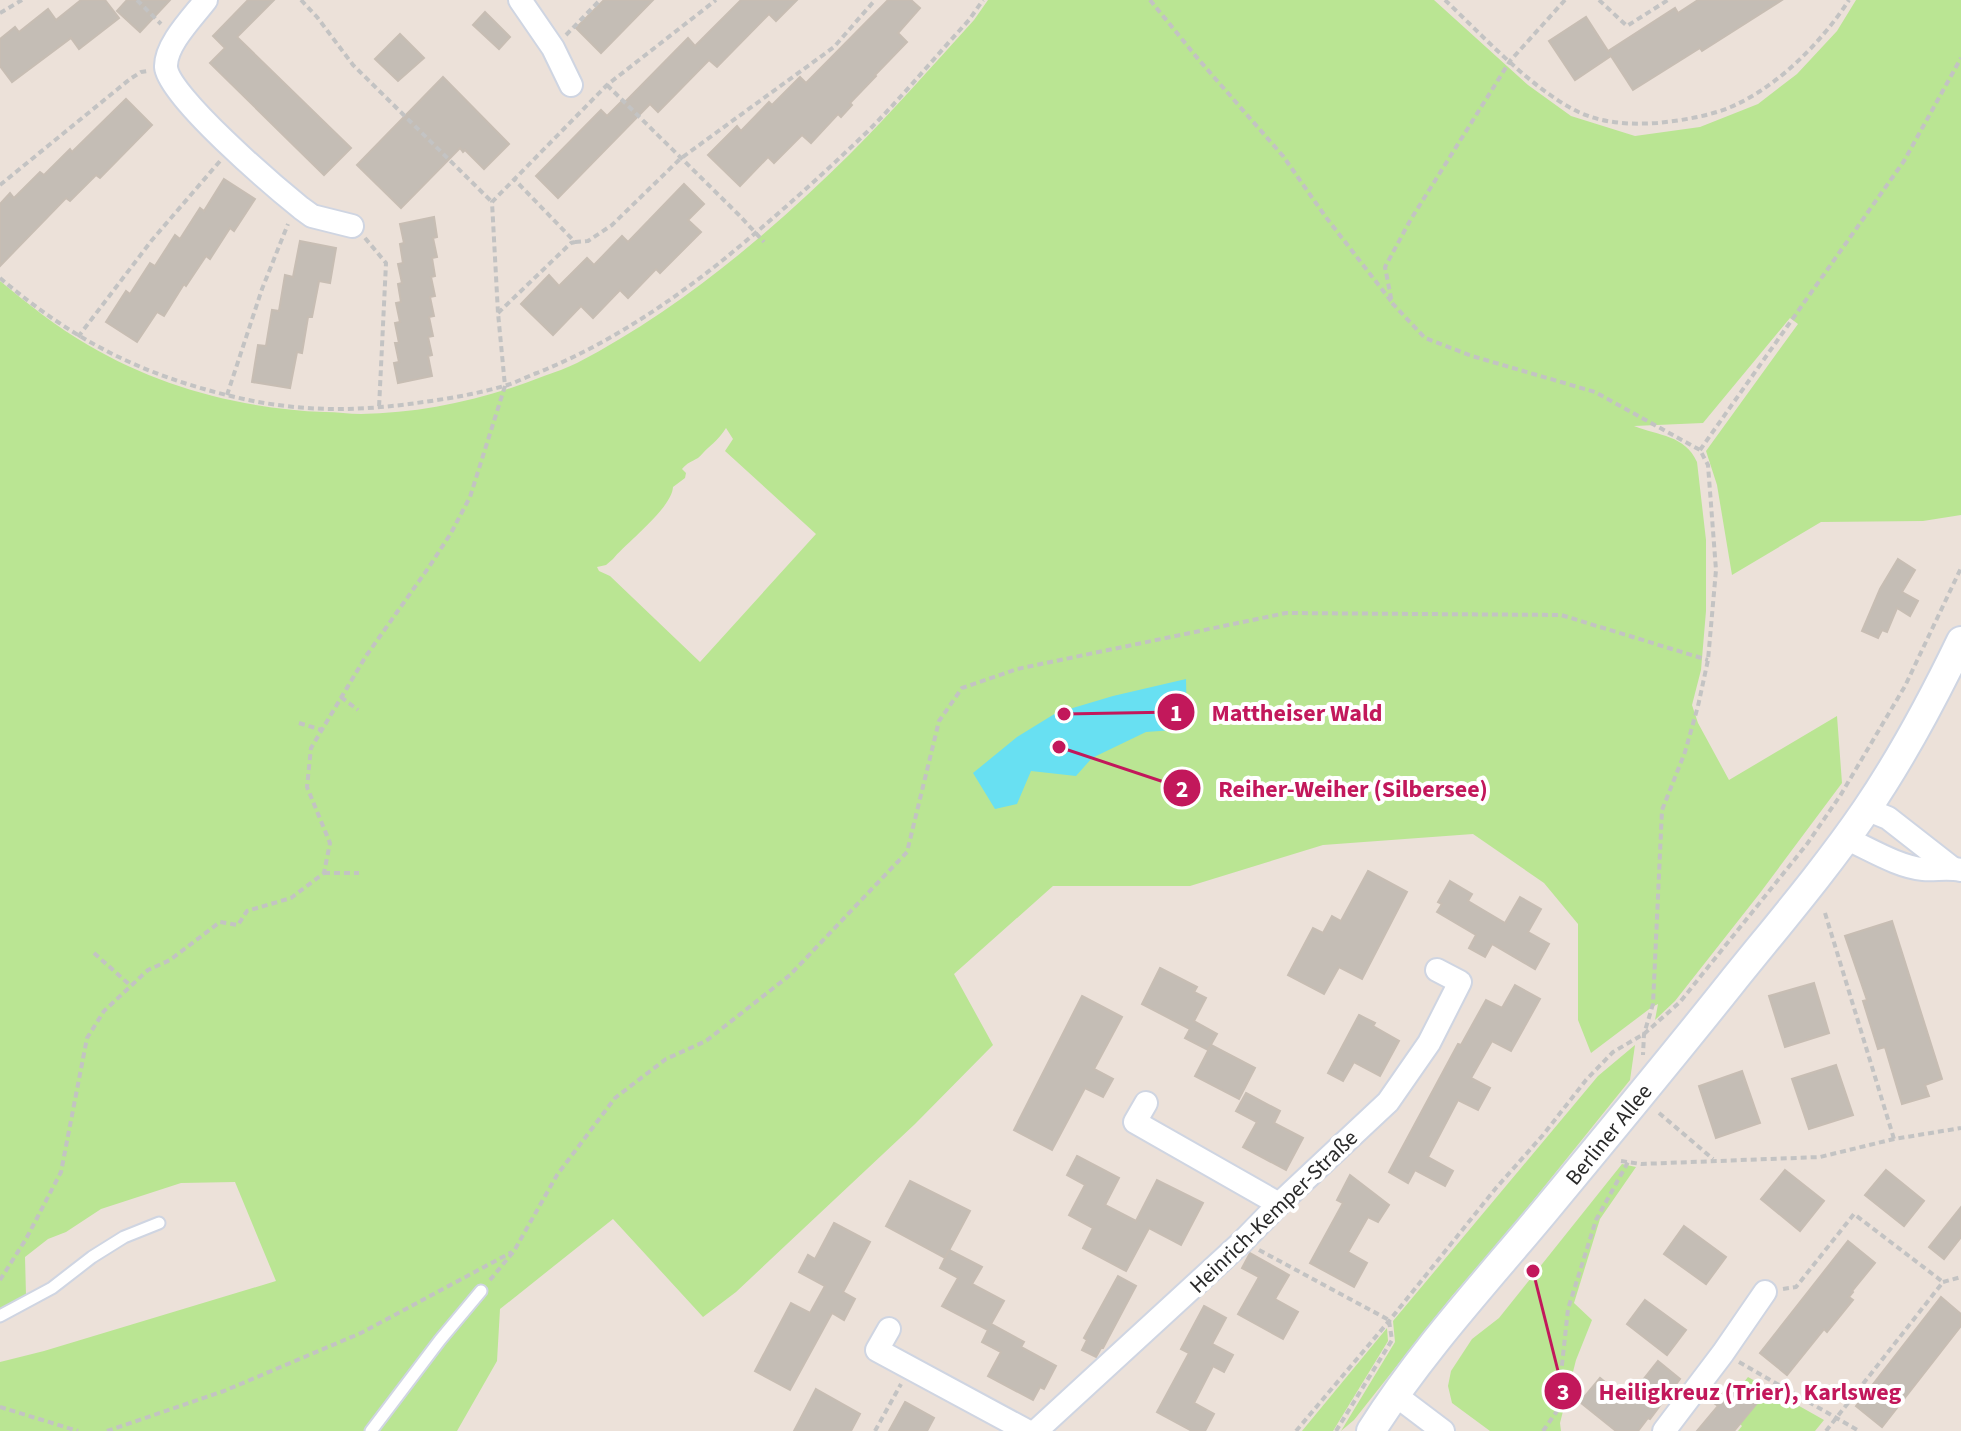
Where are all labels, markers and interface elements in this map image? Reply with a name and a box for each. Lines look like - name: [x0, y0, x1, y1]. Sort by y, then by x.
- callout: Mattheiser Wald: [1156, 688, 1399, 736]
- text: 1: [1170, 696, 1182, 731]
- text: Mattheiser Wald: [1211, 696, 1383, 731]
- callout: Reiher-Weiher (Silbersee): [1162, 764, 1504, 812]
- text: 2: [1176, 772, 1188, 807]
- text: Reiher-Weiher (Silbersee): [1218, 772, 1488, 807]
- street label: Berliner Allee: [1558, 1077, 1660, 1192]
- street label: Heinrich-Kemper-Straße: [1182, 1123, 1365, 1301]
- callout: Heiligkreuz (Trier), Karlsweg: [1543, 1367, 1918, 1415]
- text: 3: [1557, 1375, 1569, 1410]
- text: Heiligkreuz (Trier), Karlsweg: [1599, 1375, 1902, 1410]

